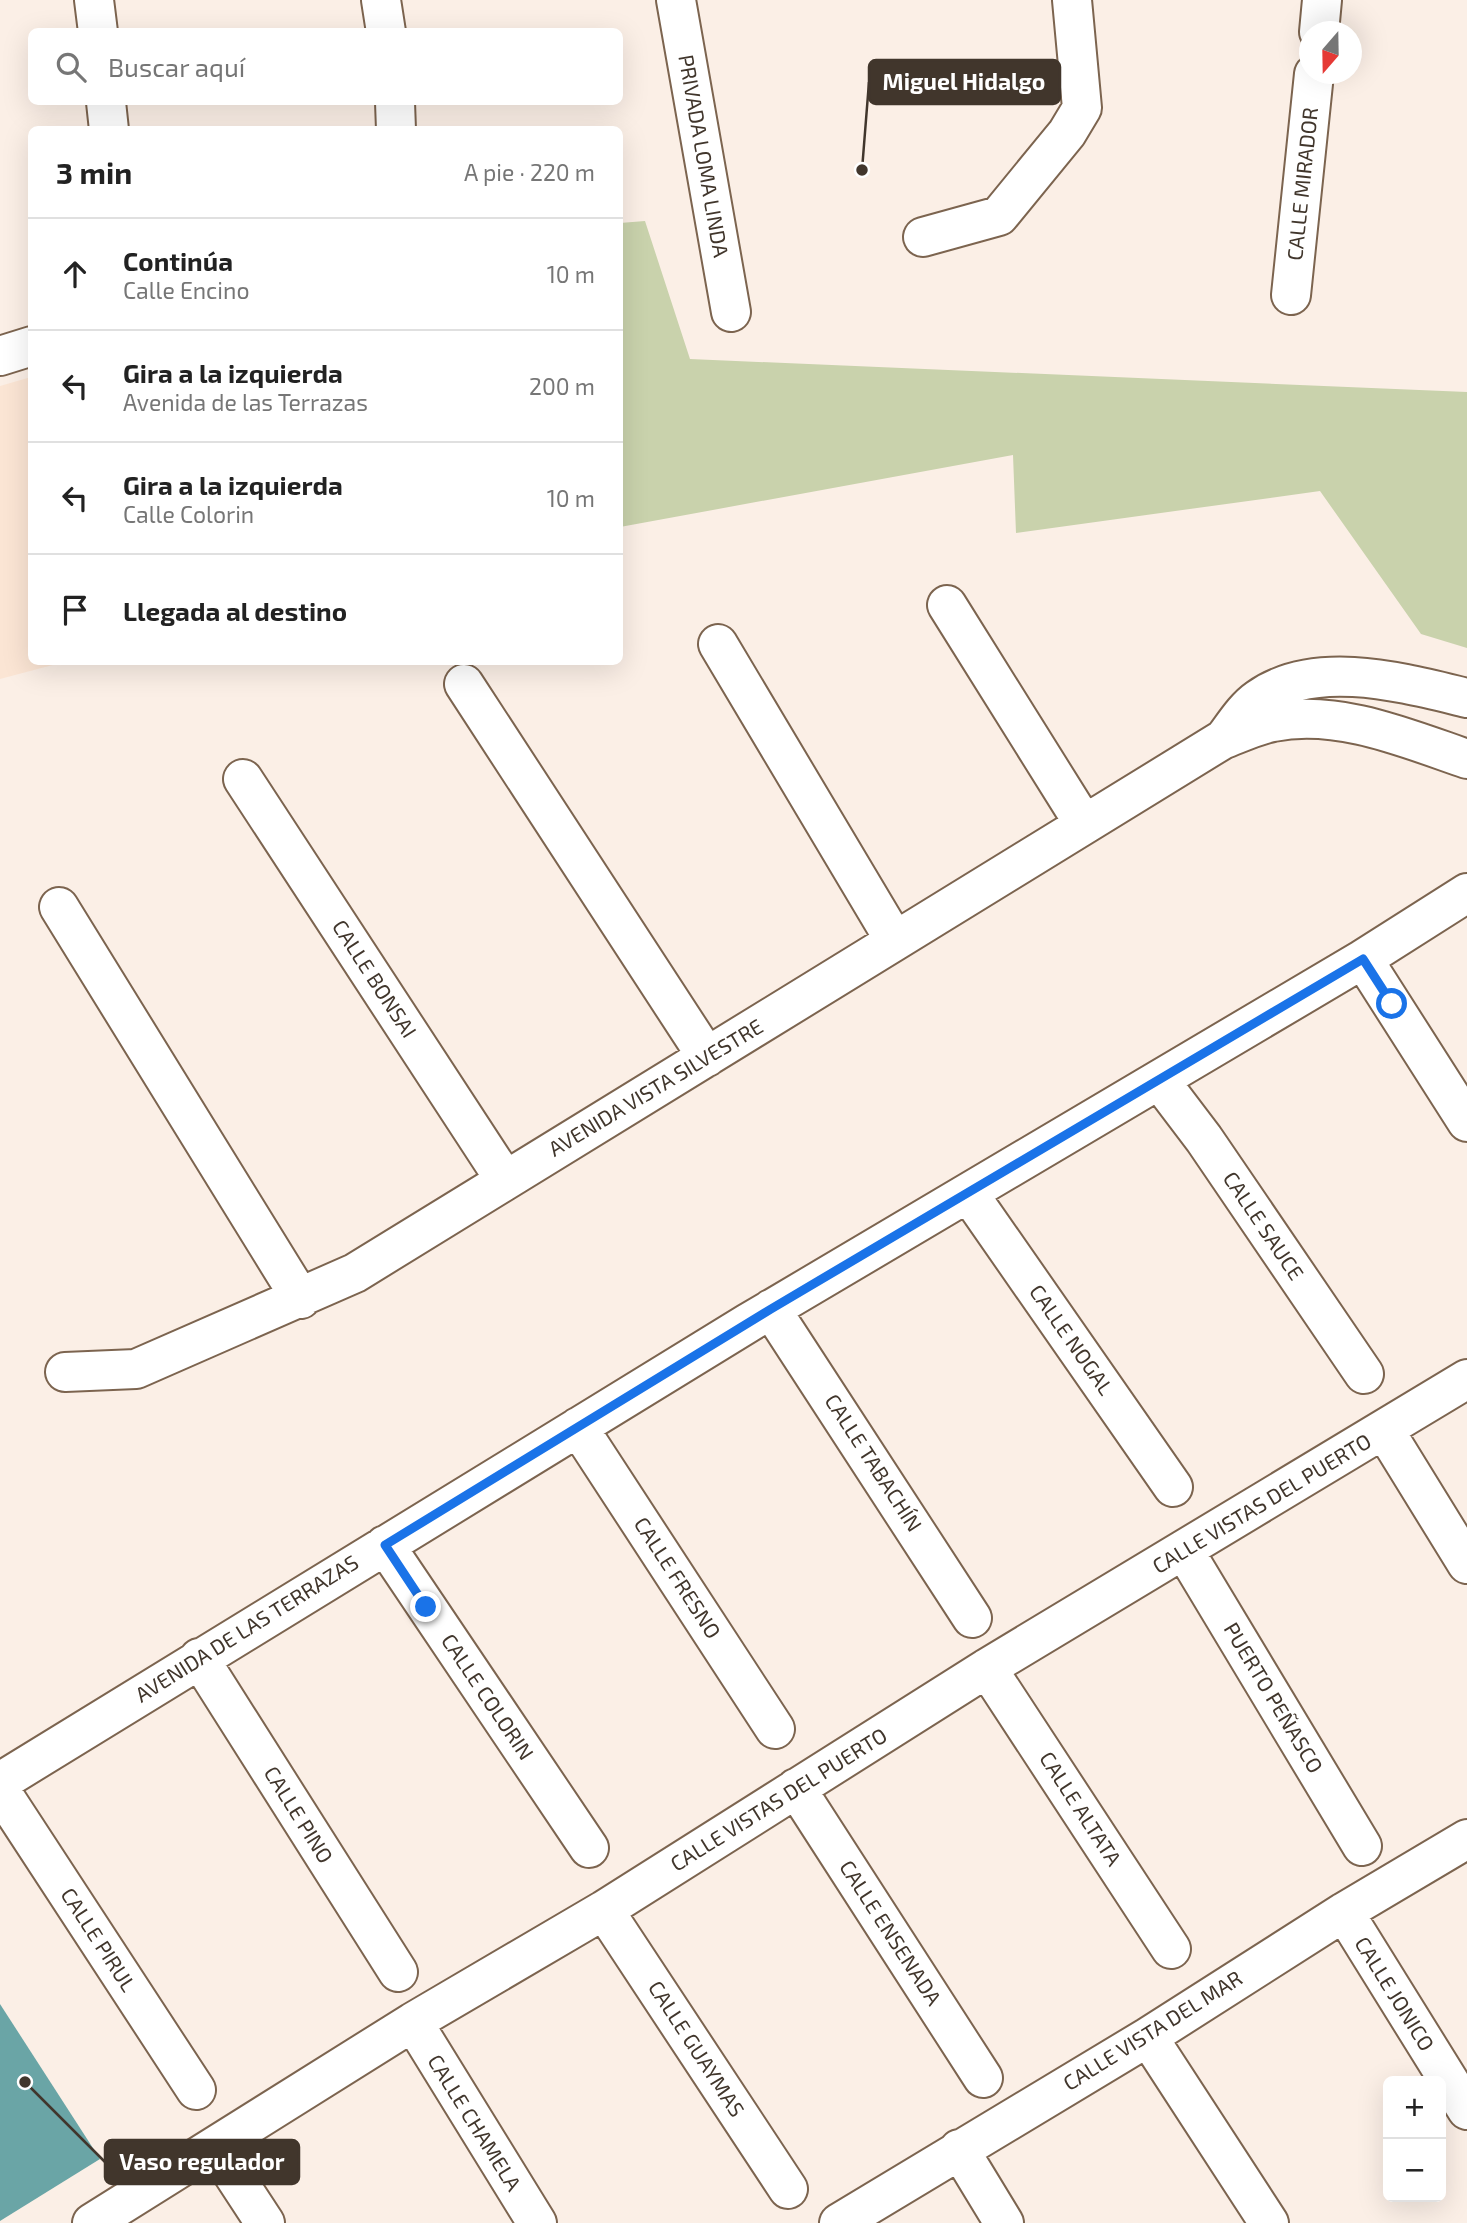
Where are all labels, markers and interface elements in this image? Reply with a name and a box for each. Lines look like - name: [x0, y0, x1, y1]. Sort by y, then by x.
- north arrow: [1299, 21, 1362, 84]
- search box: [28, 28, 623, 105]
- icon: search: [52, 48, 90, 86]
- text: Buscar aquí: [108, 51, 245, 82]
- street label: PRIVADA LOMA LINDA: [674, 52, 735, 259]
- callout: Miguel Hidalgo: [869, 60, 1060, 104]
- text: Miguel Hidalgo: [883, 67, 1045, 95]
- street label: CALLE MIRADOR: [1281, 106, 1322, 262]
- text: 3 min: [56, 154, 132, 190]
- text: A pie · 220 m: [464, 158, 595, 186]
- text: Continúa: [123, 245, 233, 276]
- icon: ahead: [56, 255, 94, 293]
- text: 10 m: [547, 260, 595, 288]
- text: Calle Encino: [123, 276, 250, 304]
- text: Gira a la izquierda: [123, 357, 343, 388]
- icon: left: [56, 367, 94, 405]
- text: 200 m: [529, 372, 595, 400]
- text: Avenida de las Terrazas: [123, 388, 368, 416]
- text: Gira a la izquierda: [123, 469, 343, 500]
- icon: left: [56, 479, 94, 517]
- text: 10 m: [547, 484, 595, 512]
- text: Calle Colorin: [123, 500, 254, 528]
- icon: arrive: [56, 591, 94, 629]
- text: Llegada al destino: [123, 595, 347, 626]
- street label: CALLE BONSAI: [328, 915, 423, 1042]
- route start: [1376, 988, 1407, 1019]
- street label: AVENIDA VISTA SILVESTRE: [543, 1013, 767, 1161]
- street label: CALLE SAUCE: [1219, 1166, 1310, 1284]
- street label: CALLE NOGAL: [1025, 1279, 1120, 1399]
- street label: CALLE TABACHÍN: [820, 1389, 928, 1536]
- street label: CALLE VISTAS DEL PUERTO: [1147, 1427, 1375, 1578]
- street label: CALLE FRESNO: [630, 1512, 727, 1643]
- street label: AVENIDA DE LAS TERRAZAS: [130, 1549, 362, 1707]
- route end: [410, 1591, 441, 1622]
- street label: PUERTO PEÑASCO: [1220, 1617, 1329, 1777]
- street label: CALLE COLORIN: [437, 1628, 540, 1764]
- street label: CALLE VISTAS DEL PUERTO: [665, 1722, 891, 1876]
- street label: CALLE ALTATA: [1035, 1746, 1127, 1870]
- street label: CALLE PINO: [260, 1761, 339, 1867]
- street label: CALLE ENSENADA: [835, 1855, 947, 2009]
- street label: CALLE PIRUL: [56, 1883, 142, 1996]
- street label: CALLE JONICO: [1350, 1932, 1440, 2055]
- street label: CALLE VISTA DEL MAR: [1058, 1965, 1246, 2095]
- street label: CALLE GUAYMAS: [644, 1975, 751, 2121]
- street label: CALLE CHAMELA: [423, 2049, 527, 2195]
- map controls: [1383, 2076, 1446, 2202]
- button: +: [1383, 2076, 1446, 2139]
- button: −: [1383, 2139, 1446, 2202]
- callout: Vaso regulador: [105, 2140, 299, 2184]
- text: Vaso regulador: [119, 2147, 285, 2175]

